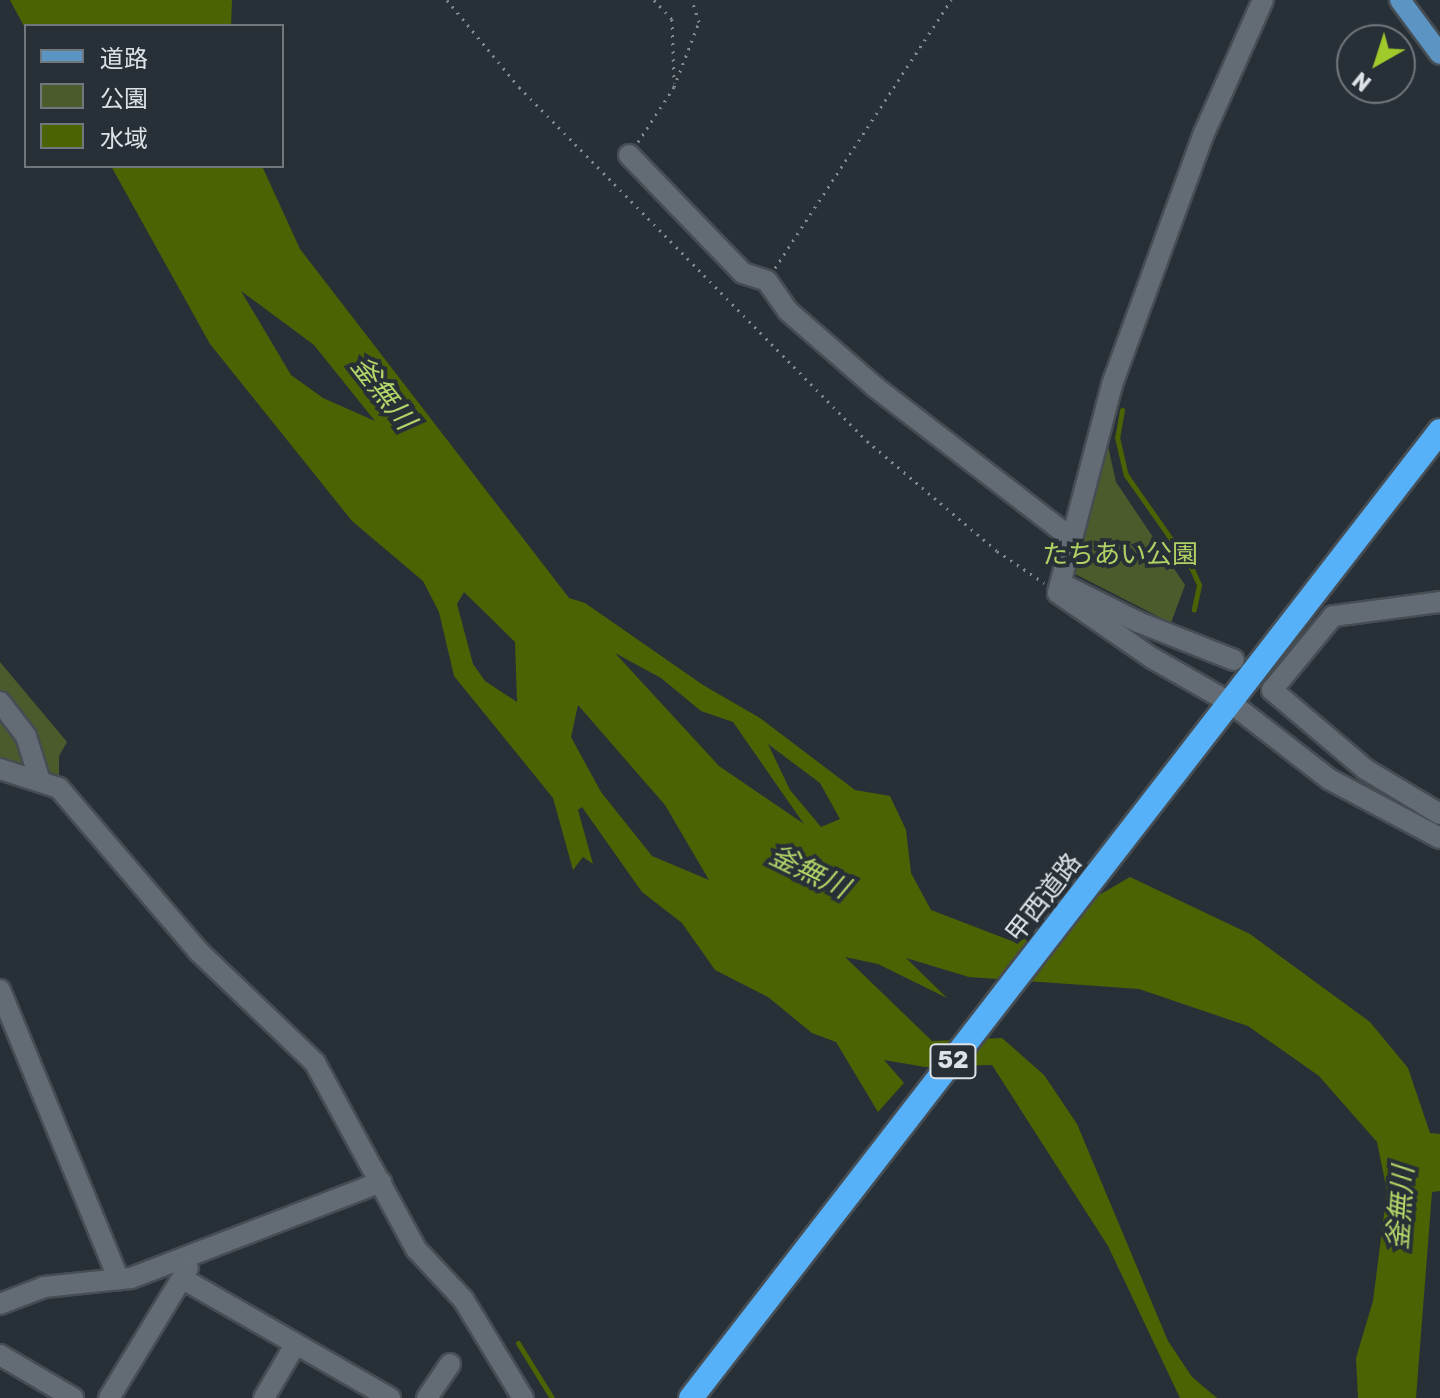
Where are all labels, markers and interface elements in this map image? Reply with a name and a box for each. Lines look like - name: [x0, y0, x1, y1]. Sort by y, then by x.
- legend: [24, 24, 284, 168]
- north arrow: [1336, 24, 1416, 104]
- text: 道路: [100, 45, 148, 73]
- text: N: [1347, 66, 1376, 97]
- text: 公園: [100, 85, 148, 113]
- text: 水域: [100, 125, 148, 153]
- water label: 釜無川: [344, 350, 422, 436]
- park label: たちあい公園: [1042, 539, 1198, 571]
- water label: 釜無川: [764, 838, 854, 906]
- street label: 甲西道路: [1000, 847, 1088, 949]
- road number: 52: [929, 1041, 977, 1081]
- water label: 釜無川: [1381, 1165, 1421, 1251]

